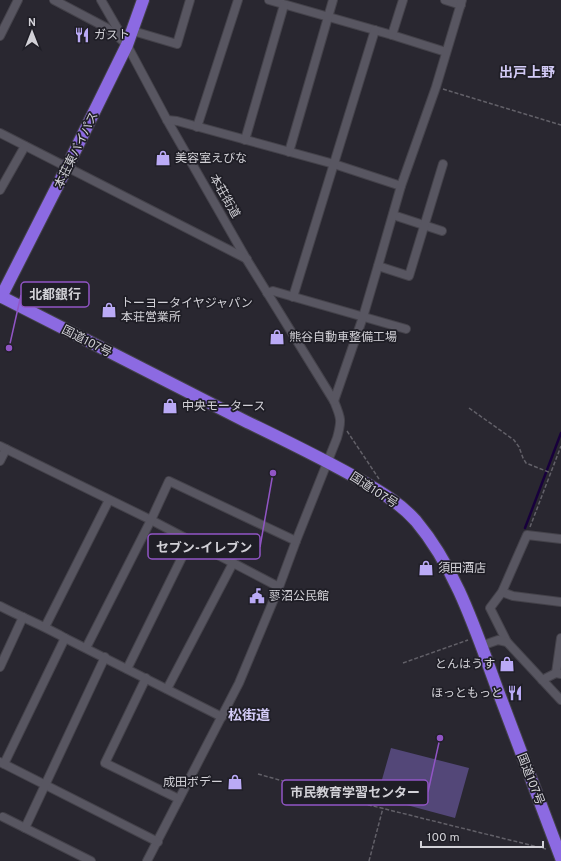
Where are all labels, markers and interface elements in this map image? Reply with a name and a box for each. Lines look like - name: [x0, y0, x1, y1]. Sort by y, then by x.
- north arrow: [12, 12, 52, 52]
- text: N: [28, 16, 36, 30]
- restaurant icon: ガスト: [73, 26, 91, 44]
- place label: ガスト: [94, 28, 130, 44]
- district label: 出戸上野: [499, 65, 555, 82]
- street label: 本荘東バイパス: [51, 109, 102, 192]
- shop icon: 美容室えびな: [154, 149, 172, 167]
- place label: 美容室えびな: [175, 151, 247, 167]
- street label: 本荘街道: [205, 172, 243, 221]
- callout: 北都銀行: [21, 282, 89, 307]
- text: 北都銀行: [29, 287, 81, 304]
- place label: トーヨータイヤジャパン 本荘営業所: [121, 296, 253, 326]
- shop icon: トーヨータイヤジャパン 本荘営業所: [100, 301, 118, 319]
- street label: 国道107号: [59, 322, 114, 361]
- shop icon: 熊谷自動車整備工場: [268, 328, 286, 346]
- place label: 熊谷自動車整備工場: [289, 330, 397, 346]
- shop icon: 中央モータース: [161, 397, 179, 415]
- place label: 中央モータース: [182, 399, 265, 415]
- street label: 国道107号: [346, 469, 400, 512]
- callout: セブン-イレブン: [148, 534, 260, 559]
- text: セブン-イレブン: [156, 540, 252, 557]
- shop icon: 須田酒店: [417, 559, 435, 577]
- place label: 須田酒店: [438, 561, 486, 577]
- public building icon: 蓼沼公民館: [248, 587, 266, 605]
- place label: 蓼沼公民館: [269, 589, 329, 605]
- shop icon: とんはうす: [498, 655, 516, 673]
- place label: とんはうす: [435, 657, 495, 673]
- restaurant icon: ほっともっと: [506, 684, 524, 702]
- place label: ほっともっと: [431, 686, 503, 702]
- district label: 松街道: [228, 708, 270, 725]
- street label: 国道107号: [513, 751, 547, 807]
- shop icon: 成田ボデー: [226, 773, 244, 791]
- place label: 成田ボデー: [163, 775, 223, 791]
- callout: 市民教育学習センター: [282, 780, 428, 805]
- text: 市民教育学習センター: [290, 785, 420, 802]
- scale bar: [421, 823, 543, 849]
- text: 100 m: [427, 830, 460, 846]

